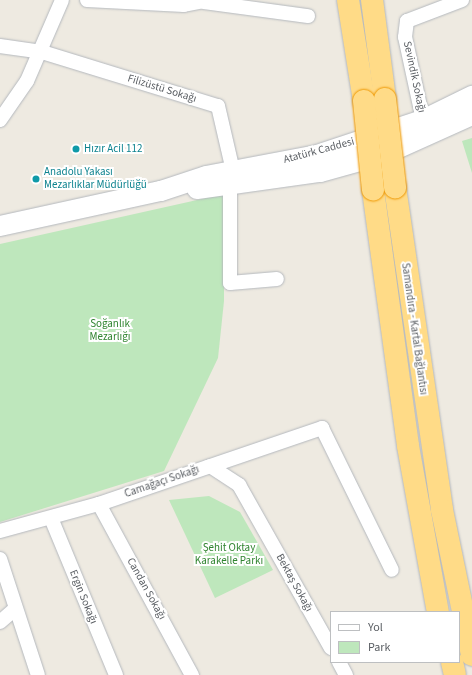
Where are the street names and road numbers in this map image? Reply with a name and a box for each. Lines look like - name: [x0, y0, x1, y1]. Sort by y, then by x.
- street label: Sevindik Sokağı: [400, 40, 428, 114]
- street label: Filizüstü Sokağı: [126, 72, 198, 106]
- street label: Atatürk Caddesi: [282, 135, 356, 167]
- street label: Samandıra - Kartal Bağlantısı: [398, 262, 430, 396]
- street label: Camağaçı Sokağı: [123, 463, 201, 501]
- street label: Bektaş Sokağı: [273, 552, 315, 614]
- street label: Candan Sokağı: [124, 556, 168, 622]
- street label: Ergin Sokağı: [66, 568, 100, 626]

